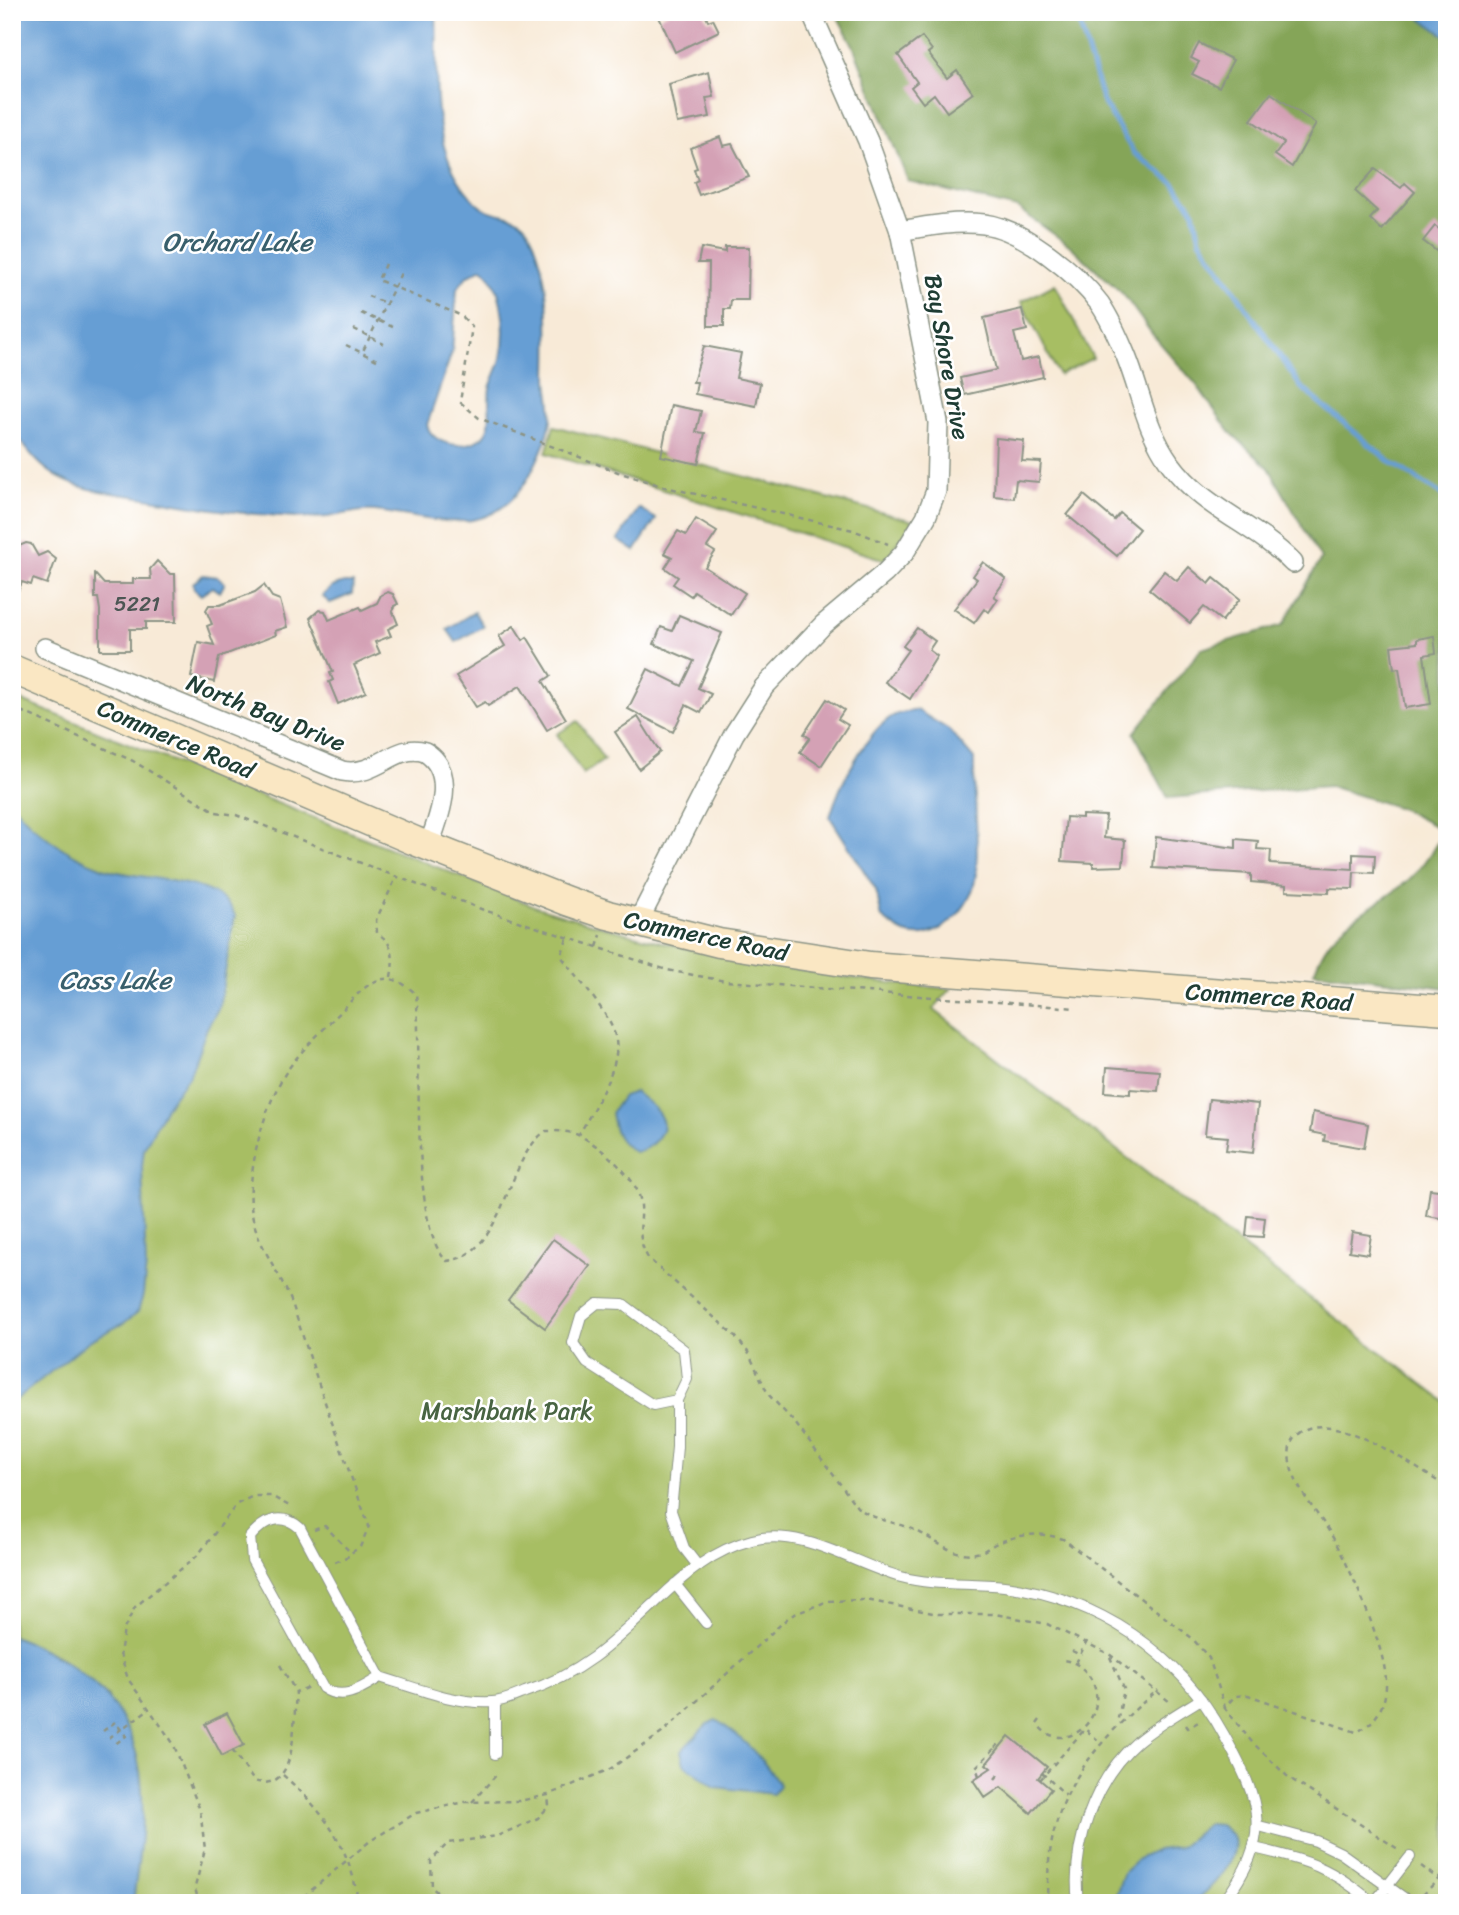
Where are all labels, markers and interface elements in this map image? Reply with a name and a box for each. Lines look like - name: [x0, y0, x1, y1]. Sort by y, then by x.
- water label: Orchard Lake: [162, 219, 314, 265]
- street label: Bay Shore Drive: [912, 271, 982, 443]
- house number: 5221: [114, 585, 160, 623]
- street label: North Bay Drive: [180, 662, 352, 764]
- street label: Commerce Road: [91, 687, 263, 792]
- street label: Commerce Road: [620, 898, 794, 974]
- water label: Cass Lake: [59, 957, 173, 1003]
- street label: Commerce Road: [1184, 970, 1355, 1024]
- park label: Marshbank Park: [421, 1390, 593, 1432]

